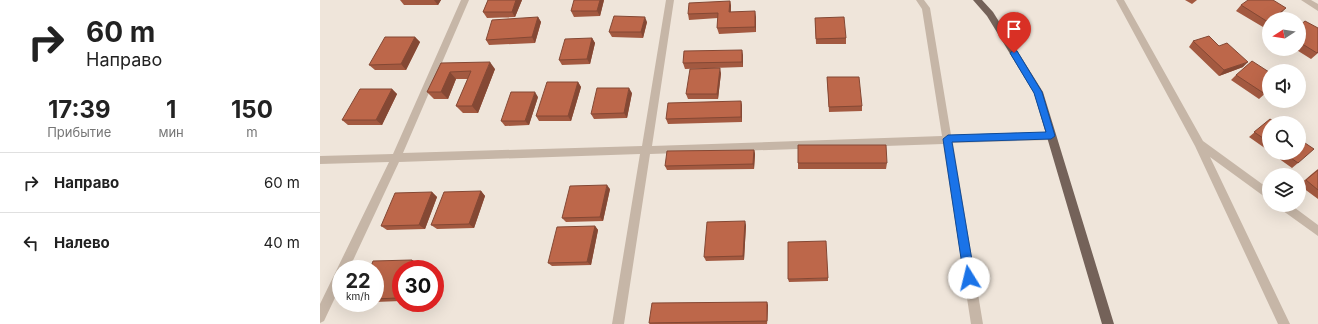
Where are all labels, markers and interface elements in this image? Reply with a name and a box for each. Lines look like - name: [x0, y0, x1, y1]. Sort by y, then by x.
- pin: [997, 12, 1031, 53]
- north arrow: [1262, 12, 1306, 56]
- map controls: [1262, 12, 1306, 212]
- text: 60 m: [86, 15, 155, 49]
- icon: right: [20, 16, 72, 68]
- icon: arrive: [1003, 18, 1025, 40]
- text: Направо: [86, 49, 162, 70]
- button: sound: [1262, 64, 1306, 108]
- text: 17:39: [48, 95, 111, 124]
- text: 1: [166, 95, 176, 124]
- text: 150: [231, 95, 273, 124]
- button: search: [1262, 116, 1306, 160]
- text: Прибытие: [47, 124, 111, 140]
- text: мин: [158, 124, 184, 140]
- text: m: [246, 124, 258, 140]
- button: layers: [1262, 168, 1306, 212]
- icon: right: [20, 172, 42, 194]
- text: Направо: [54, 173, 119, 192]
- text: 60 m: [264, 173, 300, 192]
- icon: left: [20, 232, 42, 254]
- text: Налево: [54, 233, 110, 252]
- text: 40 m: [263, 233, 300, 252]
- position arrow: [948, 257, 990, 299]
- speed limit sign: 30: [392, 260, 444, 312]
- text: 22: [345, 269, 371, 293]
- text: km/h: [346, 290, 370, 302]

